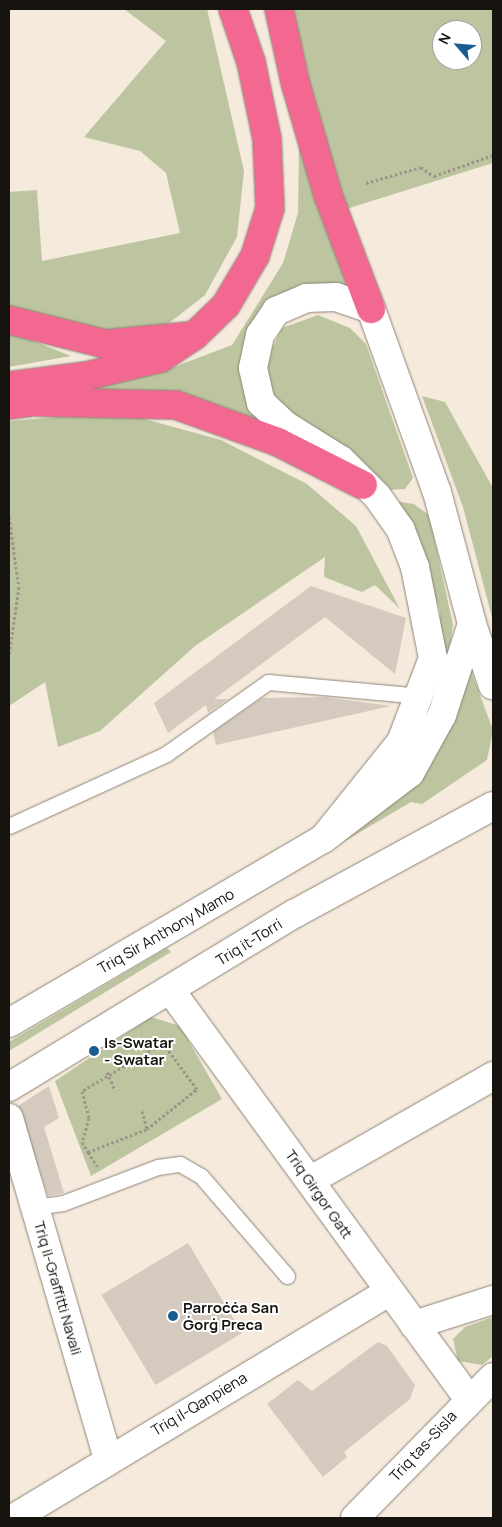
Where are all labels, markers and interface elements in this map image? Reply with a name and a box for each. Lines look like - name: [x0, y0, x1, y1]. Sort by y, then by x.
- north arrow: [432, 20, 482, 70]
- text: N: [433, 30, 455, 47]
- street label: Triq Sir Anthony Mamo: [95, 885, 237, 977]
- street label: Triq it-Torri: [213, 915, 285, 969]
- place label: Is-Swatar - Swatar: [104, 1033, 174, 1068]
- marker: Is-Swatar - Swatar: [88, 1045, 100, 1057]
- street label: Triq Girgor Gatt: [282, 1146, 356, 1242]
- street label: Triq il-Graffitti Navali: [30, 1219, 86, 1357]
- place label: Parroċċa San Ġorġ Preca: [183, 1298, 279, 1333]
- marker: Parroċċa San Ġorġ Preca: [167, 1310, 179, 1322]
- street label: Triq il-Qanpiena: [148, 1368, 250, 1440]
- street label: Triq tas-Sisla: [386, 1407, 460, 1485]

